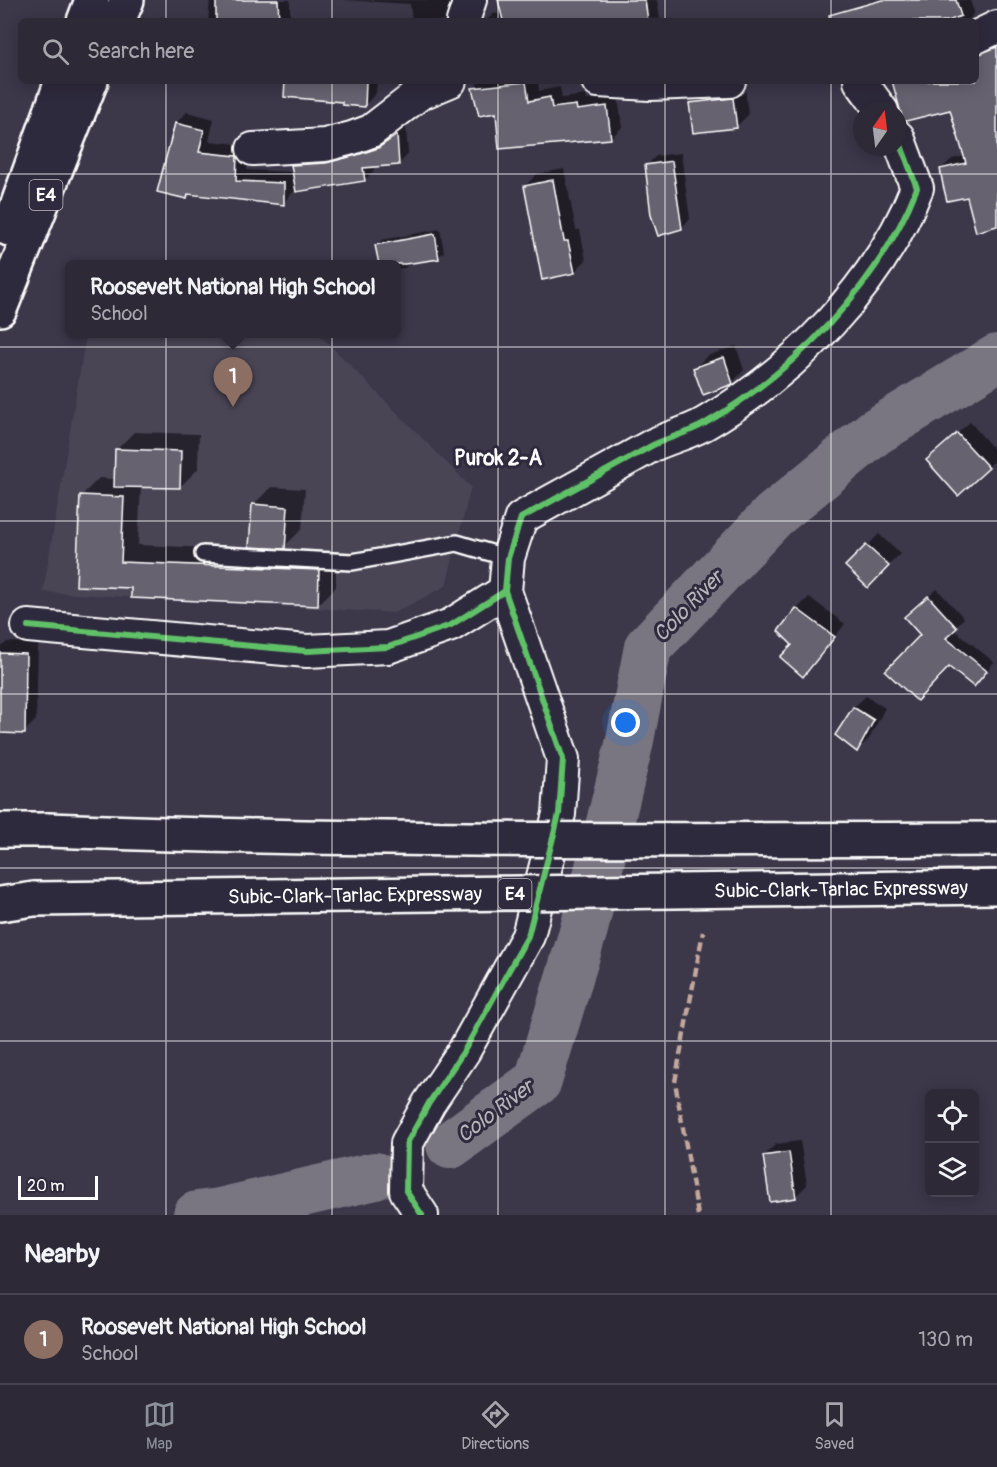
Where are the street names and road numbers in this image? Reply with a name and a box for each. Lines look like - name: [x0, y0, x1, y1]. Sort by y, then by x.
- road number: E4: [30, 180, 63, 210]
- street label: Subic-Clark-Tarlac Expressway: [714, 875, 969, 904]
- road number: E4: [498, 879, 532, 909]
- street label: Subic-Clark-Tarlac Expressway: [228, 881, 483, 910]

